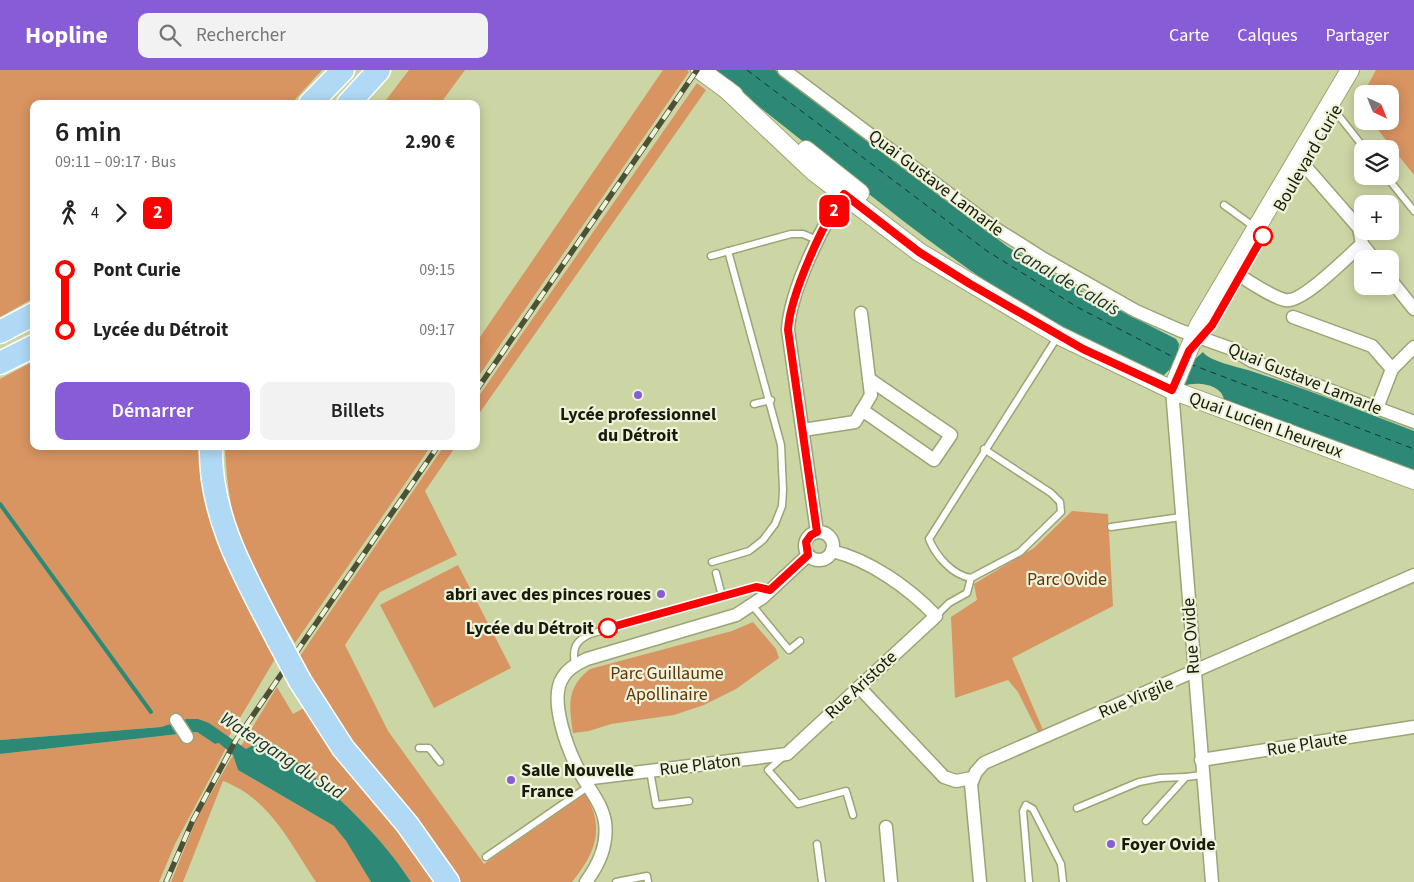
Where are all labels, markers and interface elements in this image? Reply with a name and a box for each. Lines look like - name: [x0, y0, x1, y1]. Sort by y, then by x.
- search box: [138, 13, 488, 58]
- text: Hopline: [25, 18, 108, 53]
- icon: search: [156, 21, 184, 49]
- text: Rechercher: [196, 22, 286, 49]
- text: Carte: [1169, 23, 1209, 48]
- text: Calques: [1237, 23, 1297, 48]
- text: Partager: [1325, 23, 1389, 48]
- north arrow: [1354, 85, 1399, 130]
- map controls: [1354, 85, 1399, 295]
- street label: Boulevard Curie: [1267, 100, 1349, 216]
- text: 6 min: [55, 112, 122, 152]
- street label: Quai Gustave Lamarle: [863, 124, 1009, 242]
- text: 2.90 €: [405, 129, 455, 156]
- button: layers: [1354, 140, 1399, 185]
- text: 09:11 – 09:17 · Bus: [55, 151, 176, 173]
- line badge: 2: [818, 195, 850, 227]
- button: +: [1354, 195, 1399, 240]
- text: 2: [829, 198, 839, 223]
- icon: walk: [55, 199, 83, 227]
- icon: forward: [107, 199, 135, 227]
- text: 2: [153, 200, 162, 225]
- text: 4: [91, 202, 99, 224]
- unlabelled marker: [1253, 226, 1273, 246]
- water label: Canal de Calais: [1007, 239, 1125, 323]
- button: −: [1354, 250, 1399, 295]
- text: Pont Curie: [93, 257, 181, 284]
- text: 09:15: [419, 259, 455, 281]
- text: Lycée du Détroit: [93, 317, 228, 344]
- text: 09:17: [419, 319, 455, 341]
- street label: Quai Gustave Lamarle: [1224, 337, 1386, 421]
- button: Démarrer: [55, 382, 250, 440]
- button: Billets: [260, 382, 455, 440]
- street label: Quai Lucien Lheureux: [1185, 385, 1347, 465]
- marker: Lycée professionnel du Détroit: [632, 389, 644, 401]
- place label: Lycée professionnel du Détroit: [560, 402, 716, 448]
- park label: Parc Ovide: [1027, 567, 1107, 592]
- place label: abri avec des pinces roues: [445, 582, 651, 607]
- marker: abri avec des pinces roues: [655, 588, 667, 600]
- street label: Rue Ovide: [1176, 597, 1206, 675]
- place label: Lycée du Détroit: [466, 616, 594, 641]
- marker: Lycée du Détroit: [598, 618, 618, 638]
- street label: Rue Aristote: [819, 645, 903, 725]
- park label: Parc Guillaume Apollinaire: [610, 661, 724, 707]
- street label: Rue Virgile: [1095, 671, 1177, 725]
- water label: Watergang du Sud: [214, 706, 350, 807]
- street label: Rue Plaute: [1265, 725, 1349, 763]
- street label: Rue Platon: [658, 748, 742, 782]
- place label: Salle Nouvelle France: [521, 758, 634, 804]
- marker: Salle Nouvelle France: [505, 774, 517, 786]
- place label: Foyer Ovide: [1121, 832, 1216, 857]
- marker: Foyer Ovide: [1105, 838, 1117, 850]

